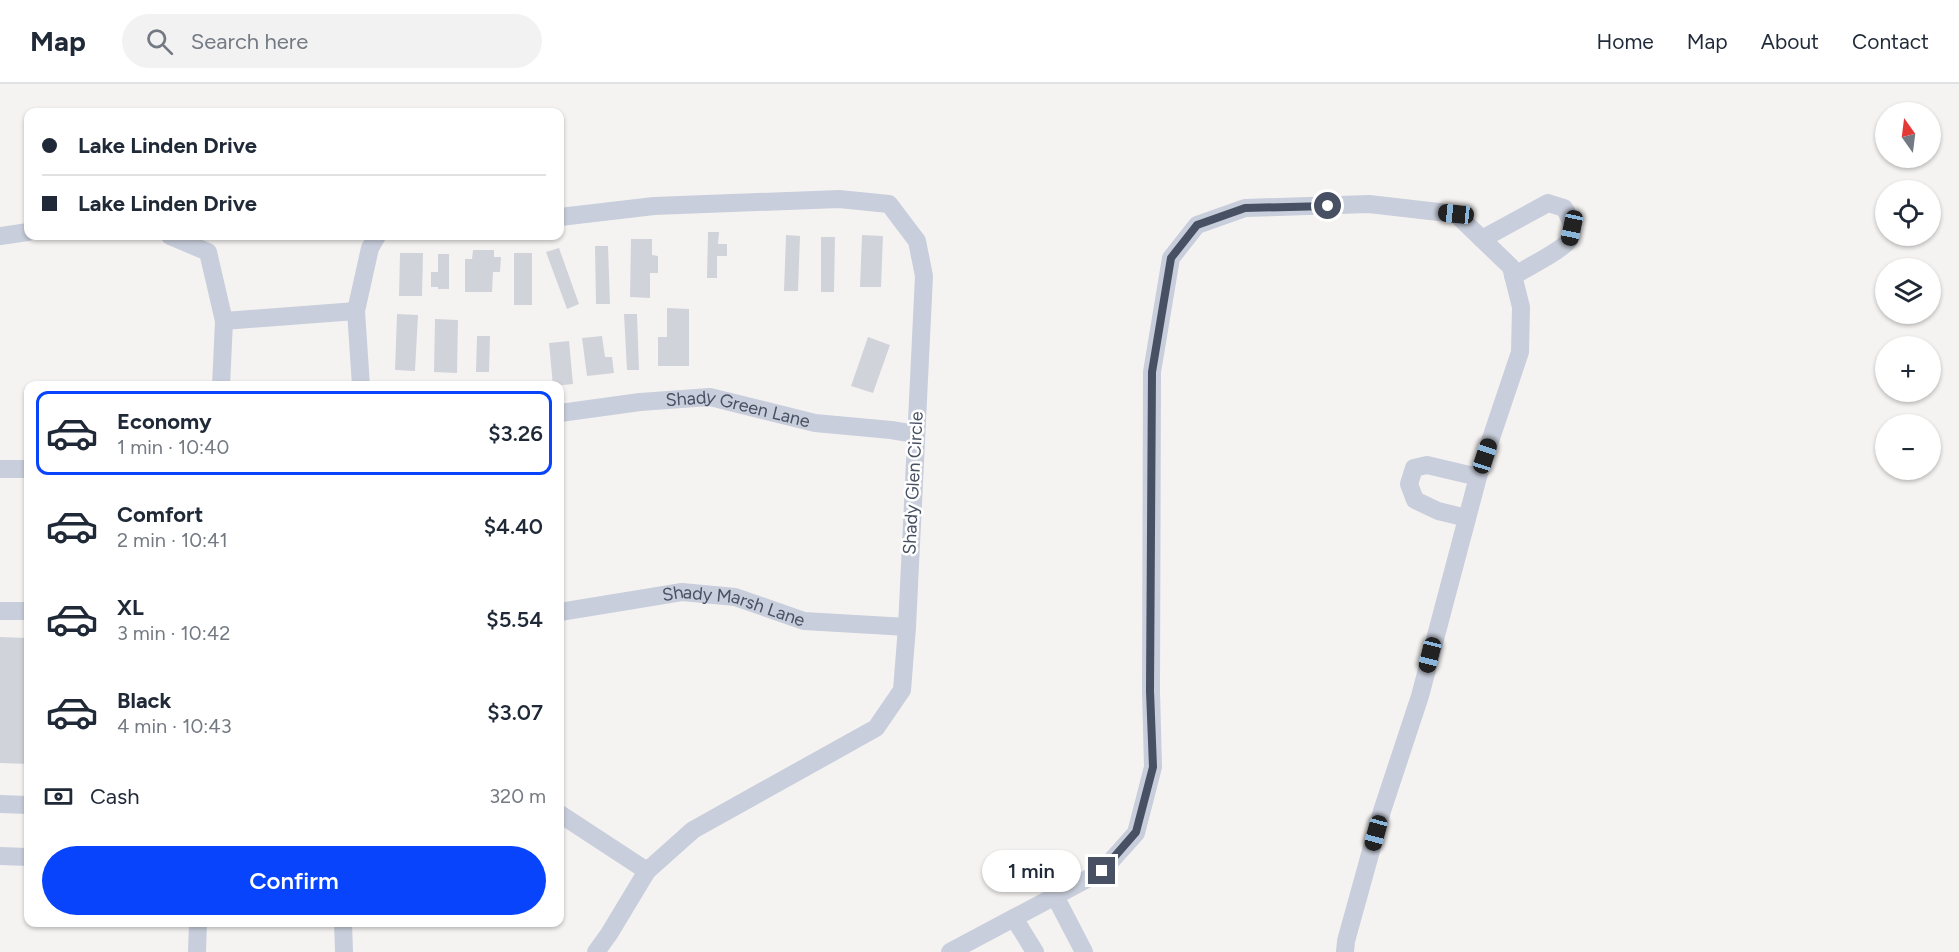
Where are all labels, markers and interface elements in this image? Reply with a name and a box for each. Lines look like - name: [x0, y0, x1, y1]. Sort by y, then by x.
- search box: [122, 14, 542, 68]
- text: Map: [30, 24, 86, 58]
- icon: search: [143, 25, 176, 58]
- text: Search here: [191, 28, 308, 55]
- text: Home: [1597, 29, 1654, 54]
- text: Map: [1687, 29, 1728, 54]
- text: About: [1761, 29, 1819, 54]
- text: Contact: [1852, 29, 1929, 54]
- north arrow: [1875, 102, 1941, 168]
- map controls: [1875, 102, 1941, 480]
- text: Lake Linden Drive: [78, 132, 257, 159]
- button: locate: [1875, 180, 1941, 246]
- text: Lake Linden Drive: [78, 190, 257, 217]
- route start: [1314, 192, 1341, 219]
- car: [1437, 203, 1475, 225]
- car: [1559, 209, 1585, 247]
- button: layers: [1875, 258, 1941, 324]
- button: +: [1875, 336, 1941, 402]
- street label: Shady Green Lane: [665, 385, 812, 432]
- icon: car: [45, 406, 99, 460]
- text: Economy: [117, 408, 212, 435]
- street label: Shady Glen Circle: [898, 411, 928, 555]
- button: −: [1875, 414, 1941, 480]
- text: $3.26: [488, 420, 543, 447]
- text: 1 min · 10:40: [117, 435, 229, 459]
- car: [1471, 436, 1499, 476]
- icon: car: [45, 499, 99, 553]
- text: Comfort: [117, 501, 203, 528]
- text: $4.40: [484, 513, 543, 540]
- text: 2 min · 10:41: [117, 528, 228, 552]
- street label: Shady Marsh Lane: [661, 581, 808, 632]
- icon: car: [45, 592, 99, 646]
- text: XL: [117, 594, 144, 621]
- text: $5.54: [486, 606, 543, 633]
- text: 3 min · 10:42: [117, 621, 230, 645]
- car: [1417, 635, 1443, 675]
- icon: car: [45, 685, 99, 739]
- text: Black: [117, 687, 171, 714]
- text: $3.07: [487, 699, 543, 726]
- text: 4 min · 10:43: [117, 714, 232, 738]
- icon: cash: [42, 780, 75, 813]
- text: Cash: [90, 783, 140, 810]
- text: 320 m: [489, 784, 546, 808]
- car: [1363, 813, 1389, 853]
- button: Confirm: [42, 846, 546, 915]
- callout: 1 min: [982, 850, 1081, 892]
- route end: [1088, 857, 1115, 884]
- text: 1 min: [1008, 859, 1055, 883]

